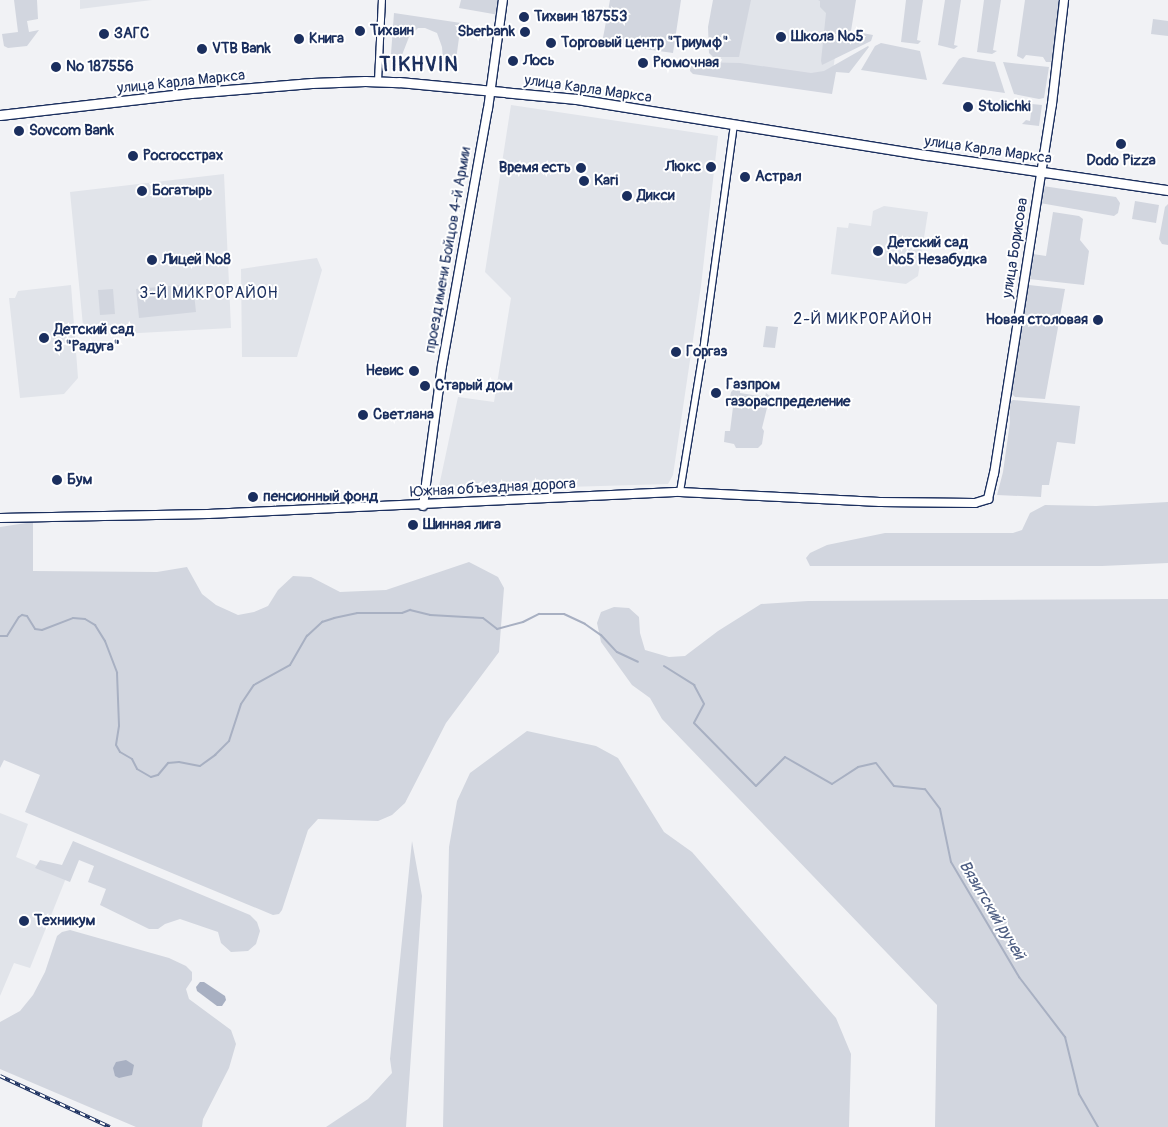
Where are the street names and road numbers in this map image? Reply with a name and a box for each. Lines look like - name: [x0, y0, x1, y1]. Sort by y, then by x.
- street label: улица Карла Маркса: [116, 66, 246, 98]
- street label: улица Карла Маркса: [523, 71, 653, 107]
- street label: улица Карла Маркса: [923, 132, 1053, 168]
- street label: проезд имени Бойцов 4-й Армии: [421, 146, 475, 354]
- street label: улица Борисова: [998, 196, 1032, 300]
- street label: Южная объездная дорога: [410, 475, 576, 501]

